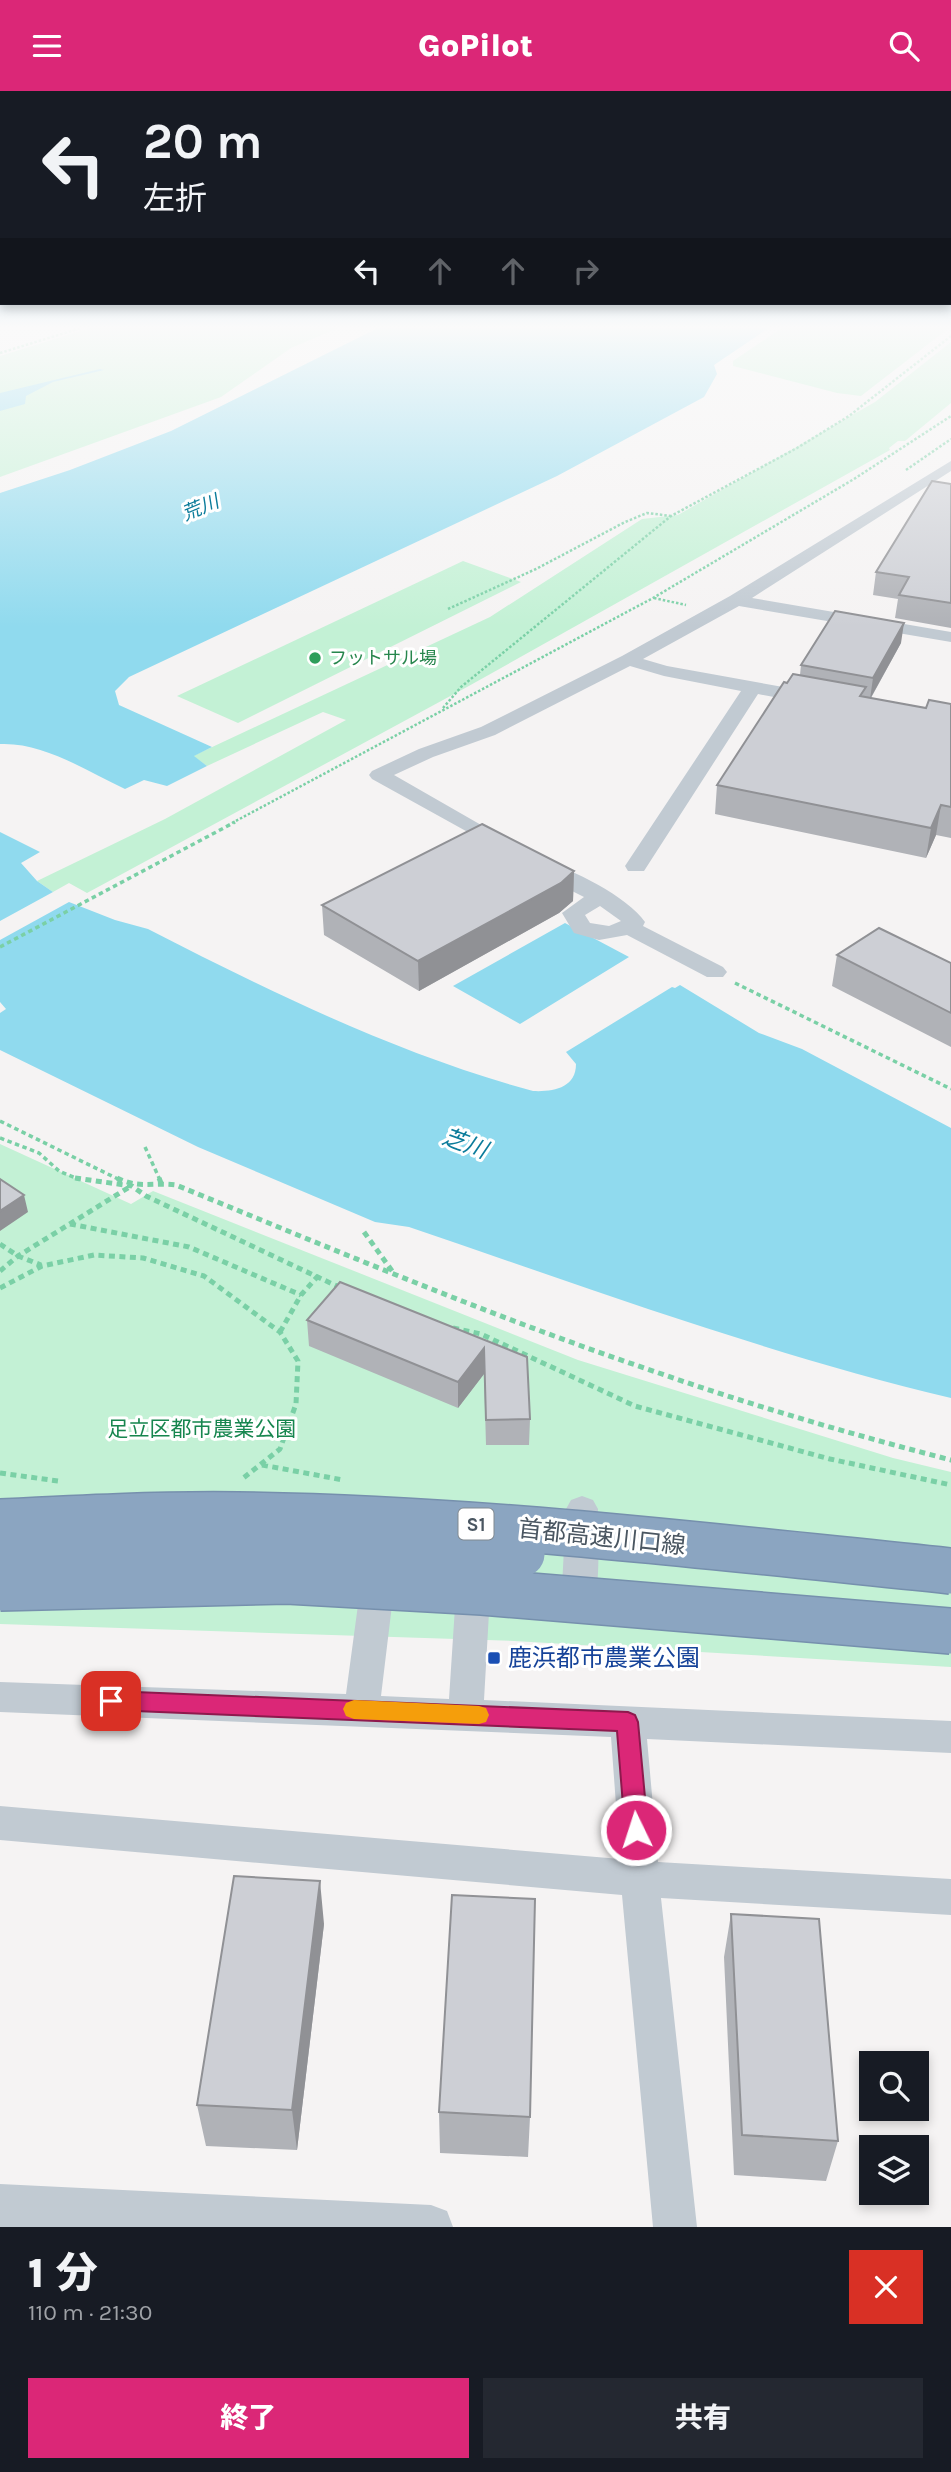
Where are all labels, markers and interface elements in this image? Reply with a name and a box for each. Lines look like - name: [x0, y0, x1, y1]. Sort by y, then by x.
- icon: menu: [28, 27, 66, 65]
- text: GoPilot: [418, 27, 533, 64]
- icon: search: [885, 27, 923, 65]
- text: 20 m: [143, 113, 263, 170]
- icon: left: [28, 119, 119, 210]
- text: 左折: [143, 180, 207, 217]
- icon: left: [348, 252, 386, 290]
- icon: ahead: [421, 252, 459, 290]
- icon: ahead: [494, 252, 532, 290]
- icon: right: [567, 252, 605, 290]
- water label: 荒川: [179, 490, 224, 525]
- place label: フットサル場: [329, 647, 437, 669]
- marker: フットサル場: [307, 650, 323, 666]
- water label: 芝川: [439, 1123, 494, 1165]
- park label: 足立区都市農業公園: [108, 1417, 297, 1441]
- road number: S1: [458, 1509, 494, 1539]
- street label: 首都高速川口線: [517, 1514, 687, 1560]
- place label: 鹿浜都市農業公園: [508, 1644, 700, 1672]
- marker: 鹿浜都市農業公園: [486, 1650, 502, 1666]
- pin: [81, 1671, 141, 1731]
- icon: arrive: [92, 1682, 130, 1720]
- position arrow: [599, 1793, 673, 1867]
- map controls: [859, 2051, 929, 2205]
- button: search: [859, 2051, 929, 2121]
- button: layers: [859, 2135, 929, 2205]
- text: 1 分: [28, 2248, 97, 2298]
- button: close: [849, 2250, 923, 2324]
- text: 110 m · 21:30: [28, 2299, 152, 2326]
- button: 終了: [28, 2378, 469, 2458]
- button: 共有: [483, 2378, 923, 2458]

